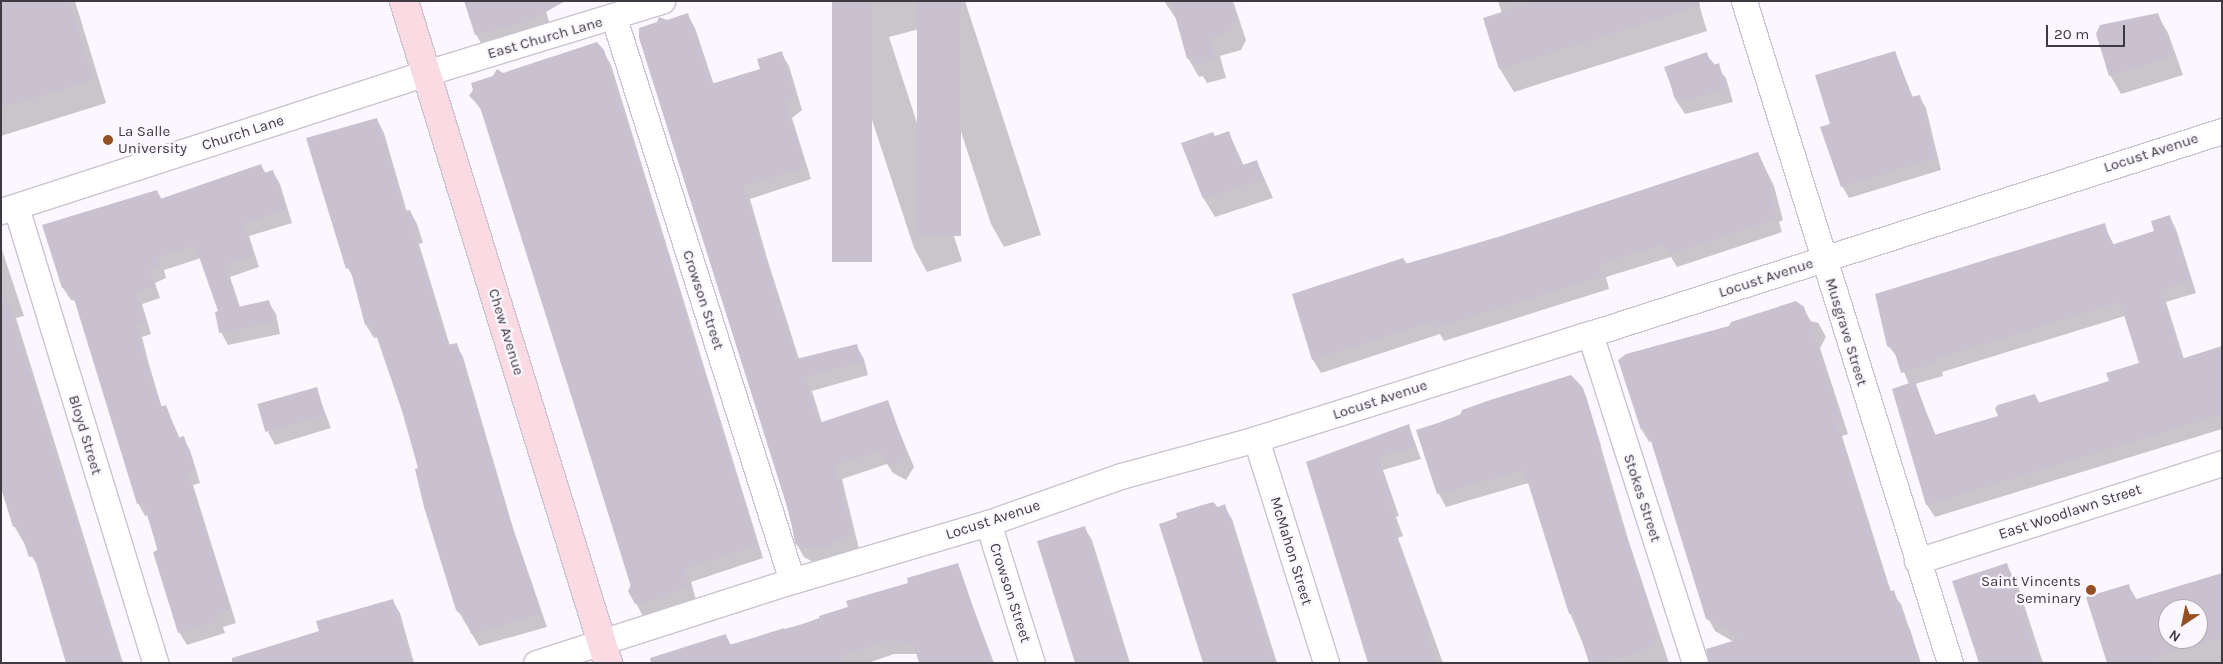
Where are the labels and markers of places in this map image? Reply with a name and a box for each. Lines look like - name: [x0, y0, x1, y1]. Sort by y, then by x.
- place label: La Salle University: [118, 122, 187, 157]
- marker: La Salle University: [102, 134, 114, 146]
- place label: Saint Vincents Seminary: [1981, 572, 2081, 607]
- marker: Saint Vincents Seminary: [2085, 584, 2097, 596]

